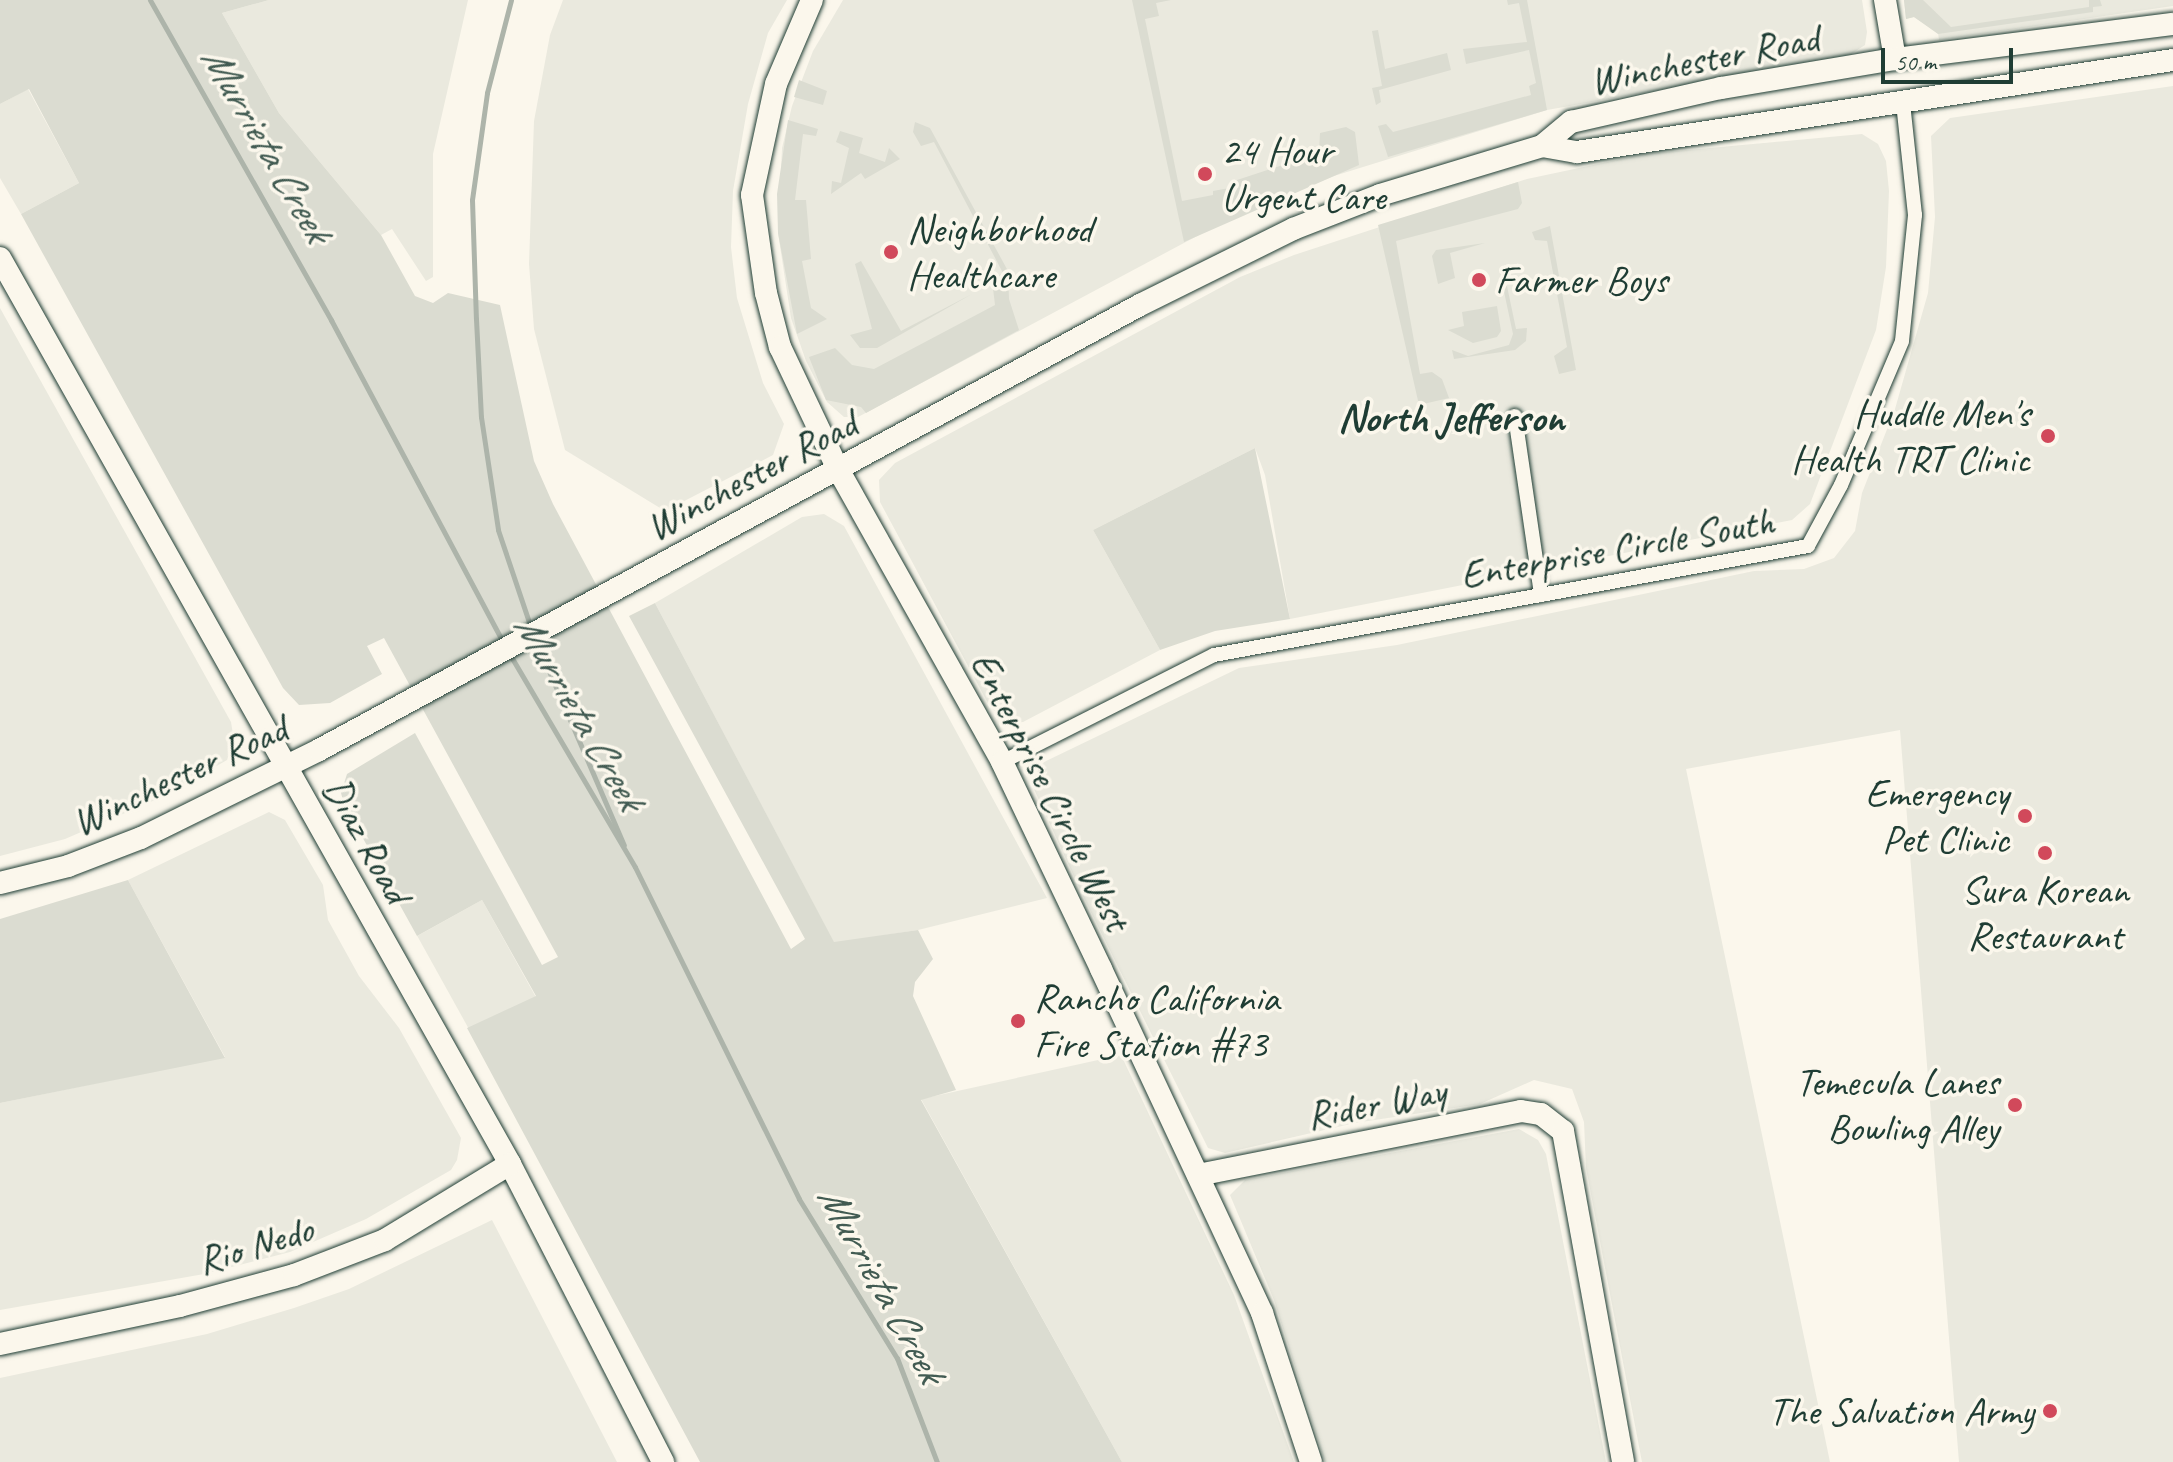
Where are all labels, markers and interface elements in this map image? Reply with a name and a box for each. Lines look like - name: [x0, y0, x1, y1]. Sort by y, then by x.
- street label: Winchester Road: [1586, 13, 1822, 105]
- scale bar: [1885, 32, 2017, 82]
- water label: Murrieta Creek: [190, 37, 342, 251]
- text: 50 m: [1895, 47, 1936, 77]
- place label: 24 Hour Urgent Care: [1221, 127, 1387, 221]
- marker: 24 Hour Urgent Care: [1196, 165, 1214, 183]
- place label: Neighborhood Healthcare: [907, 205, 1092, 299]
- marker: Neighborhood Healthcare: [882, 243, 900, 261]
- place label: Farmer Boys: [1495, 256, 1667, 304]
- marker: Farmer Boys: [1470, 271, 1488, 289]
- place label: Huddle Men's Health TRT Clinic: [1791, 389, 2030, 483]
- district label: North Jefferson: [1338, 393, 1564, 443]
- street label: Winchester Road: [637, 399, 865, 551]
- marker: Huddle Men's Health TRT Clinic: [2037, 425, 2059, 447]
- street label: Enterprise Circle South: [1457, 497, 1777, 599]
- water label: Murrieta Creek: [503, 605, 655, 819]
- street label: Enterprise Circle West: [960, 644, 1142, 938]
- street label: Winchester Road: [64, 704, 294, 846]
- street label: Diaz Road: [313, 769, 421, 911]
- place label: Emergency Pet Clinic: [1865, 769, 2009, 863]
- marker: Emergency Pet Clinic: [2016, 807, 2034, 825]
- marker: Sura Korean Restaurant: [2036, 844, 2054, 862]
- place label: Sura Korean Restaurant: [1961, 866, 2129, 960]
- place label: Rancho California Fire Station #73: [1034, 974, 1279, 1068]
- marker: Rancho California Fire Station #73: [1009, 1012, 1027, 1030]
- place label: Temecula Lanes Bowling Alley: [1794, 1058, 1999, 1152]
- street label: Rider Way: [1302, 1066, 1450, 1140]
- marker: Temecula Lanes Bowling Alley: [2006, 1096, 2024, 1114]
- water label: Murrieta Creek: [806, 1177, 956, 1391]
- street label: Rio Nedo: [191, 1205, 319, 1285]
- place label: The Salvation Army: [1766, 1387, 2034, 1435]
- marker: The Salvation Army: [2041, 1402, 2059, 1420]

